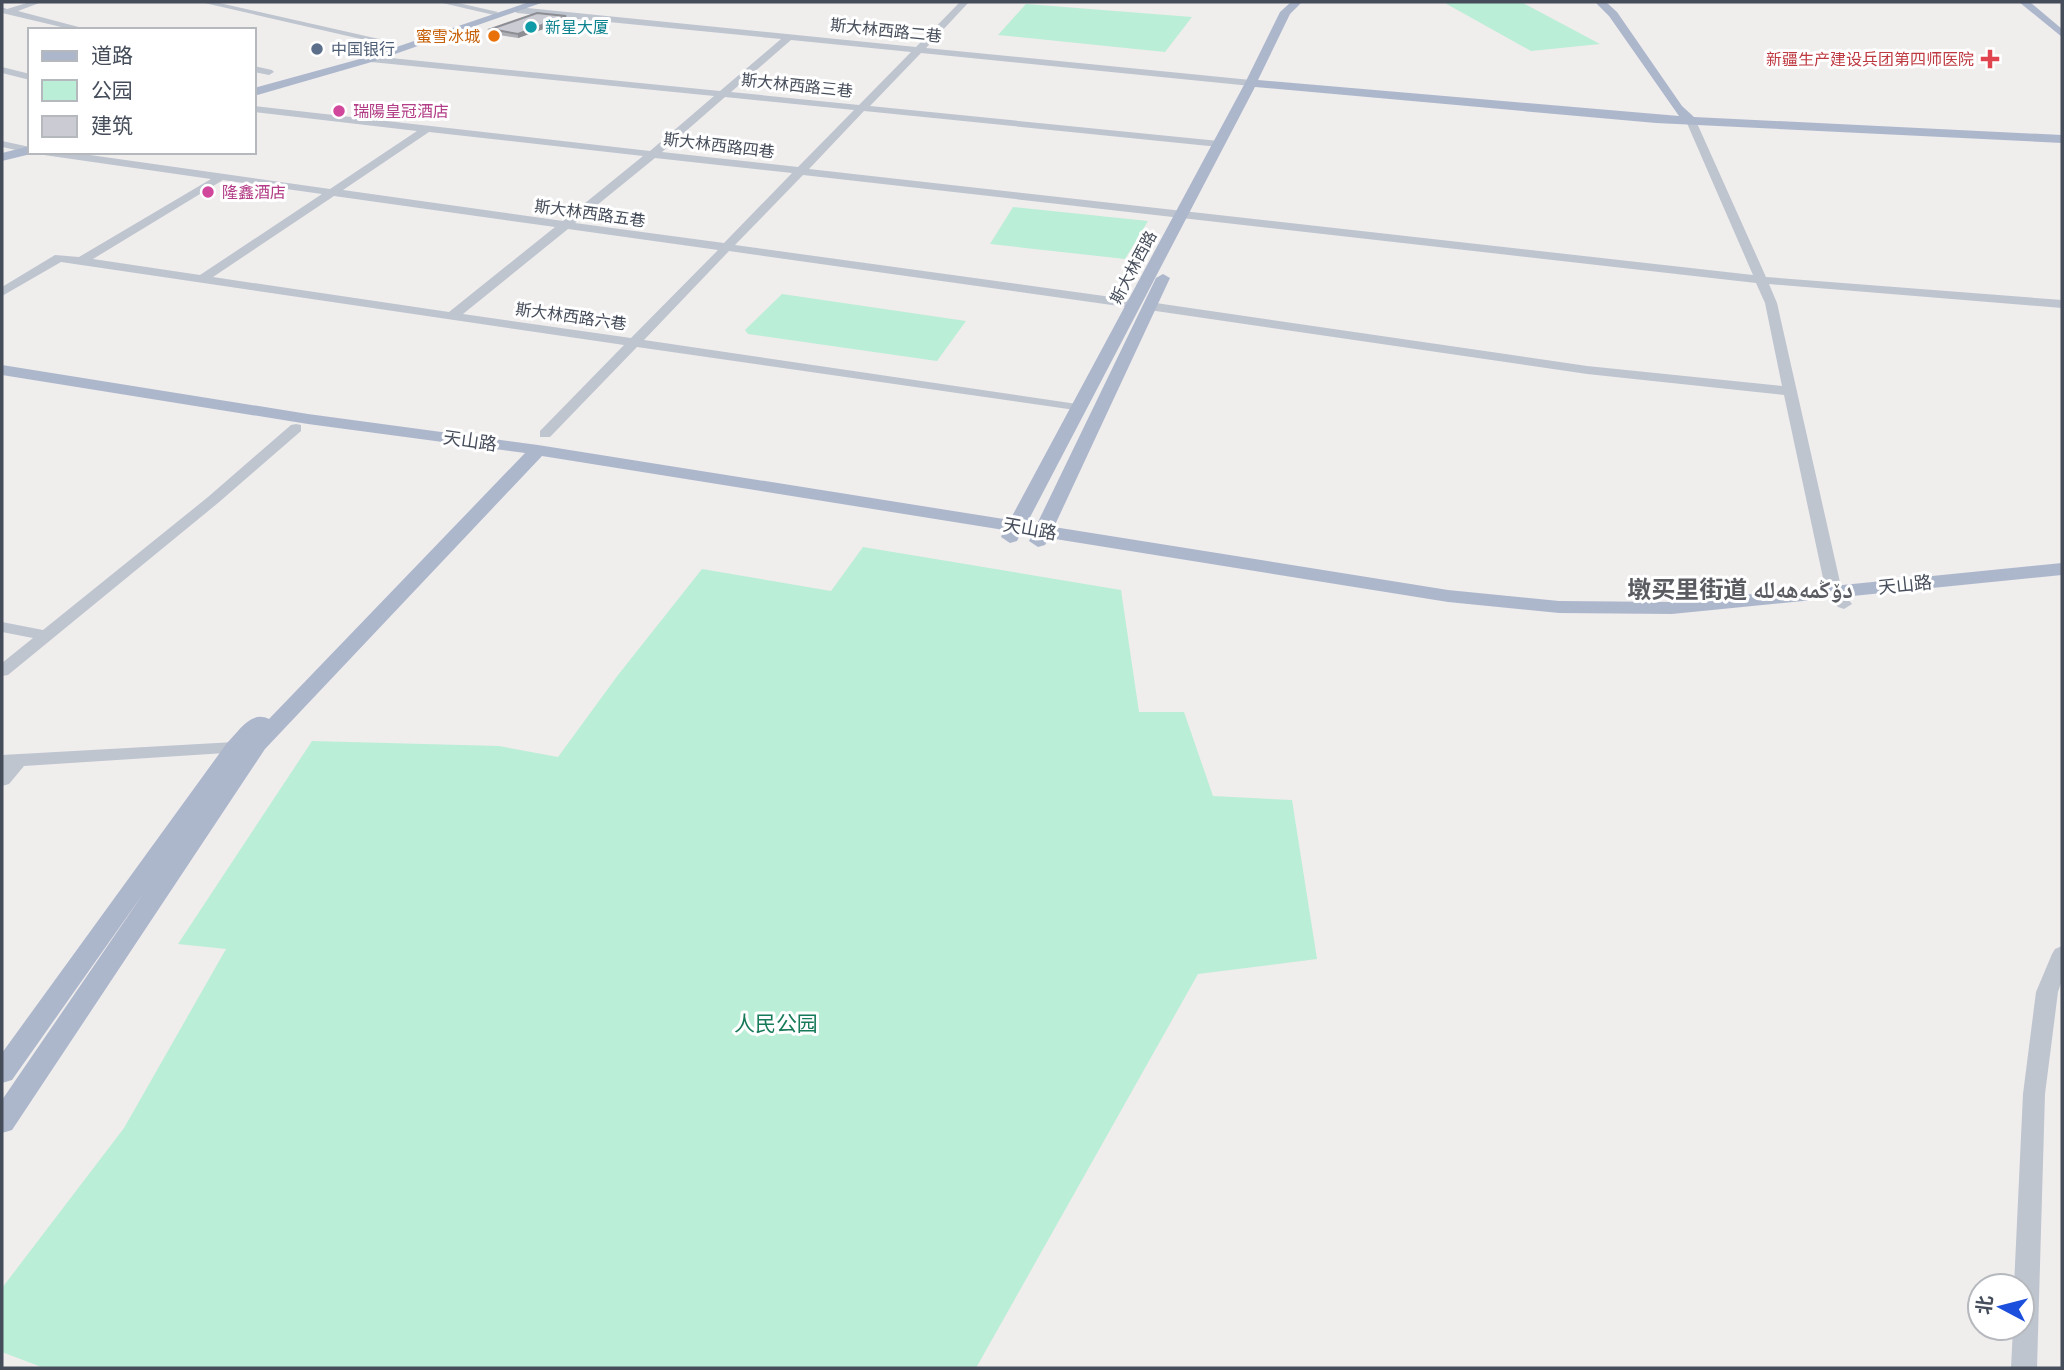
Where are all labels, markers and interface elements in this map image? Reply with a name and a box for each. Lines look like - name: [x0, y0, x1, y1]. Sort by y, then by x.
- street label: 斯大林西路二巷: [829, 15, 943, 46]
- place label: 新星大厦: [545, 18, 609, 37]
- marker: 新星大厦: [523, 19, 539, 35]
- place label: 蜜雪冰城: [416, 27, 480, 46]
- legend: [28, 28, 256, 154]
- marker: 蜜雪冰城: [486, 28, 502, 44]
- place label: 中国银行: [331, 40, 395, 59]
- marker: 中国银行: [309, 41, 325, 57]
- text: 道路: [91, 43, 133, 68]
- marker: 新疆生产建设兵团第四师医院: [1980, 49, 2000, 69]
- place label: 新疆生产建设兵团第四师医院: [1766, 50, 1974, 69]
- street label: 斯大林西路三巷: [740, 70, 854, 101]
- text: 公园: [91, 78, 133, 103]
- place label: 瑞陽皇冠酒店: [353, 102, 449, 121]
- marker: 瑞陽皇冠酒店: [331, 103, 347, 119]
- text: 建筑: [91, 113, 133, 138]
- street label: 斯大林西路四巷: [662, 129, 776, 162]
- place label: 隆鑫酒店: [222, 183, 286, 202]
- marker: 隆鑫酒店: [200, 184, 216, 200]
- street label: 斯大林西路五巷: [533, 196, 647, 231]
- street label: 斯大林西路: [1106, 227, 1161, 307]
- street label: 斯大林西路六巷: [514, 299, 628, 334]
- street label: 天山路: [442, 426, 498, 456]
- street label: 天山路: [1002, 513, 1058, 545]
- street label: 天山路: [1877, 571, 1933, 599]
- district label: 墩买里街道 دۆڭمەھەللە: [1627, 575, 1853, 604]
- park label: 人民公园: [734, 1011, 818, 1036]
- north arrow: [1966, 1272, 2036, 1342]
- text: 北: [1972, 1294, 1997, 1316]

